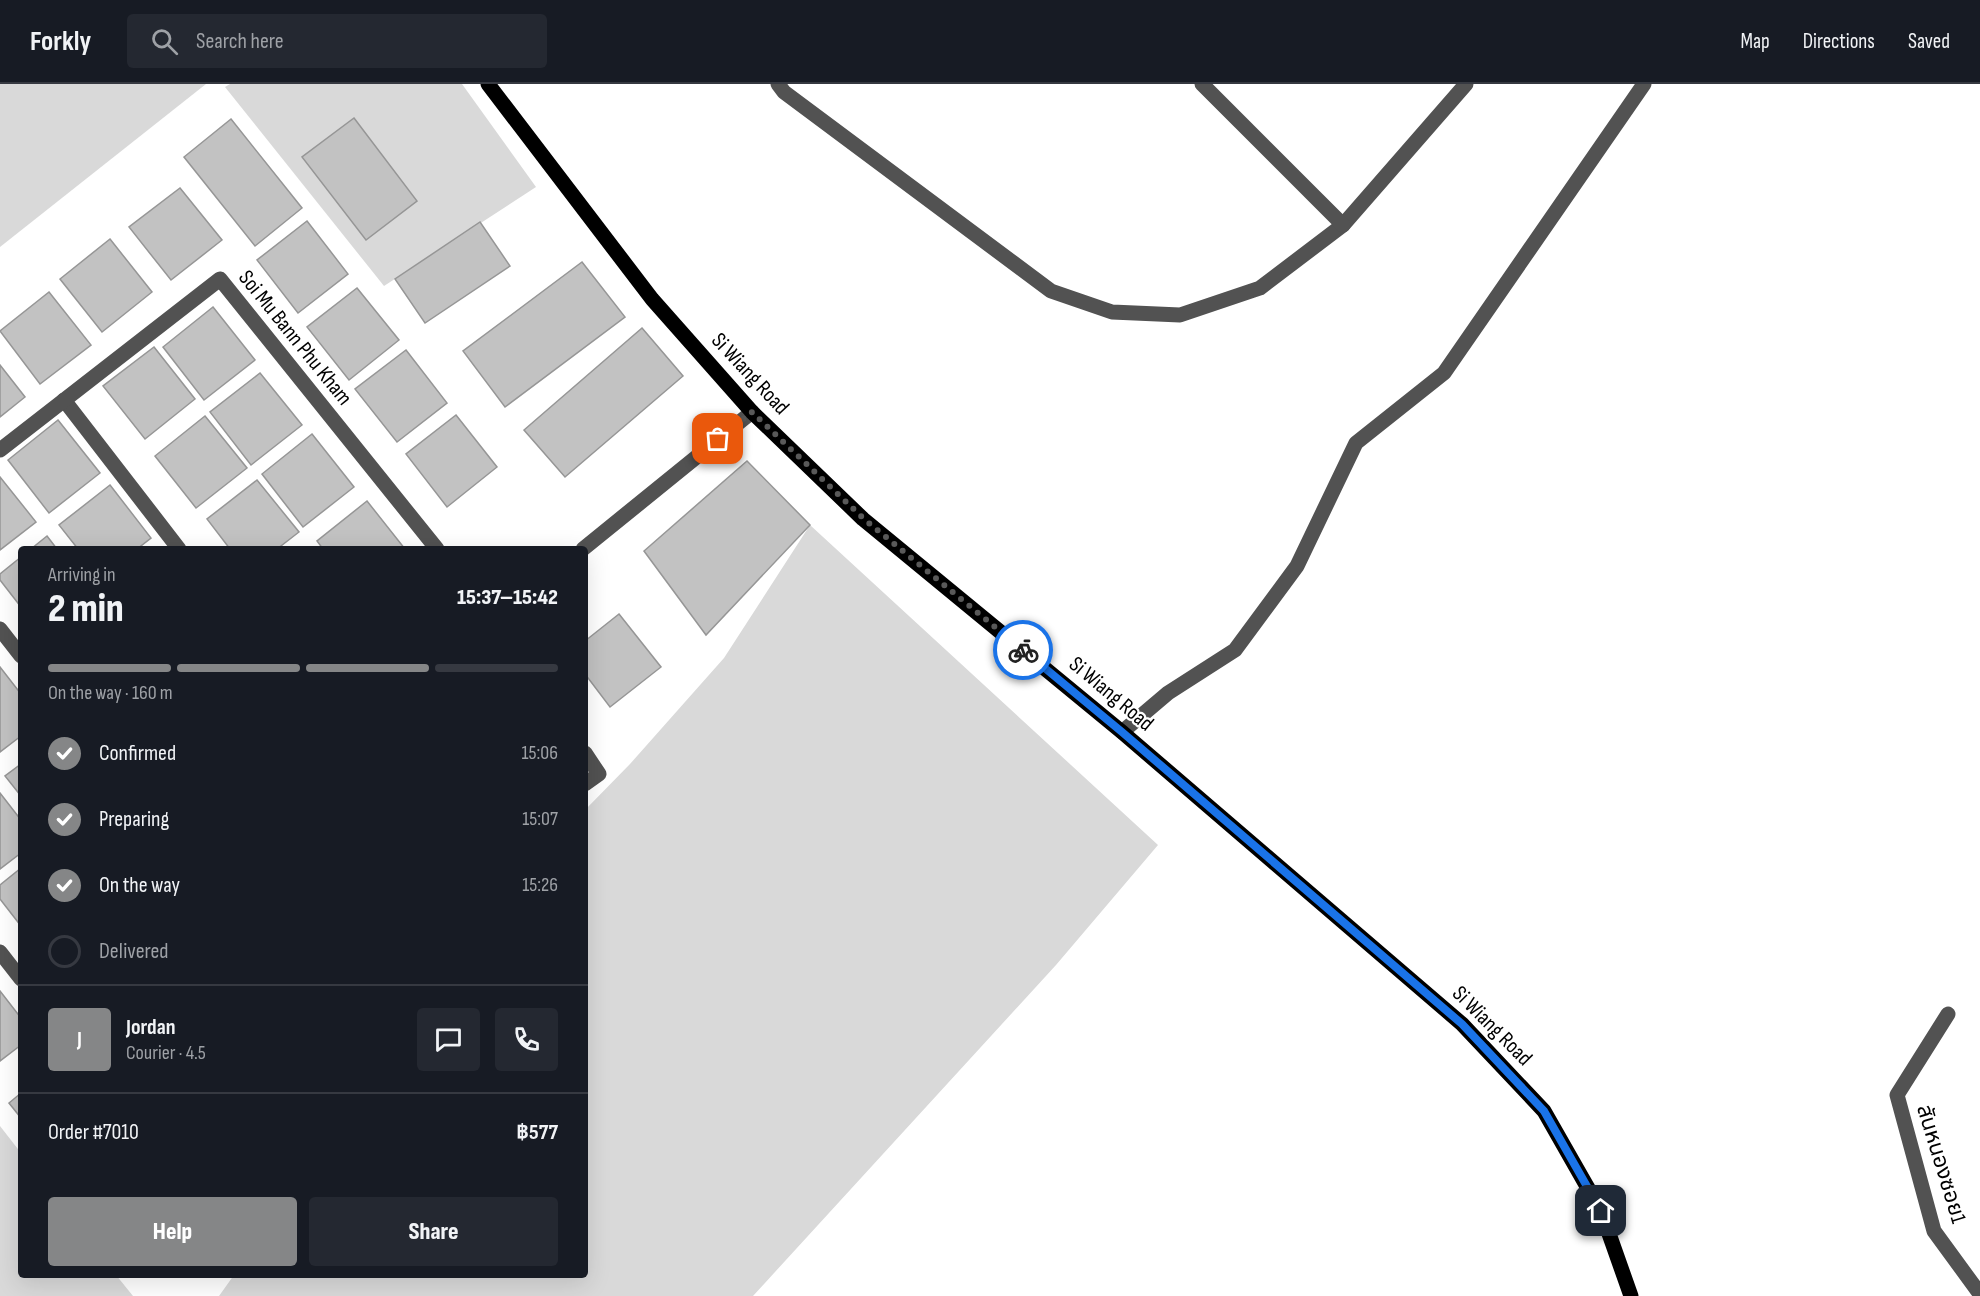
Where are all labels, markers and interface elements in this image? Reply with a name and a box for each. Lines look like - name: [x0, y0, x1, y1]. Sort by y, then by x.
- search box: [127, 14, 547, 68]
- text: Forkly: [30, 25, 91, 58]
- icon: search: [148, 25, 181, 58]
- text: Search here: [196, 28, 284, 55]
- text: Map: [1740, 29, 1770, 54]
- text: Directions: [1803, 29, 1875, 54]
- text: Saved: [1908, 29, 1950, 54]
- street label: Soi Mu Bann Phu Kham: [232, 265, 358, 411]
- street label: Si Wiang Road: [705, 327, 795, 421]
- pin: [692, 413, 743, 464]
- icon: bag: [701, 422, 734, 455]
- text: Arriving in: [48, 563, 116, 587]
- text: 15:37–15:42: [457, 584, 558, 611]
- text: 2 min: [48, 586, 124, 633]
- courier: [993, 620, 1053, 680]
- icon: bike: [1007, 634, 1040, 667]
- street label: Si Wiang Road: [1063, 651, 1159, 737]
- text: On the way · 160 m: [48, 681, 173, 705]
- icon: check: [48, 737, 81, 770]
- text: Confirmed: [99, 740, 176, 767]
- text: 15:06: [522, 741, 558, 765]
- icon: check: [48, 803, 81, 836]
- text: Preparing: [99, 806, 169, 833]
- text: 15:07: [522, 807, 558, 831]
- icon: check: [48, 869, 81, 902]
- text: On the way: [99, 872, 180, 899]
- text: 15:26: [522, 873, 558, 897]
- text: Delivered: [99, 938, 168, 965]
- street label: Si Wiang Road: [1446, 980, 1538, 1072]
- button: chat: [417, 1008, 480, 1071]
- button: phone: [495, 1008, 558, 1071]
- text: Jordan: [126, 1014, 175, 1041]
- text: J: [77, 1026, 82, 1053]
- text: Courier · 4.5: [126, 1041, 206, 1065]
- street label: สันหนองซอย1: [1910, 1101, 1972, 1227]
- text: Order #7010: [48, 1119, 139, 1146]
- text: ฿577: [516, 1119, 558, 1146]
- pin: [1575, 1185, 1626, 1236]
- icon: home: [1584, 1194, 1617, 1227]
- button: Help: [48, 1197, 297, 1266]
- button: Share: [309, 1197, 558, 1266]

